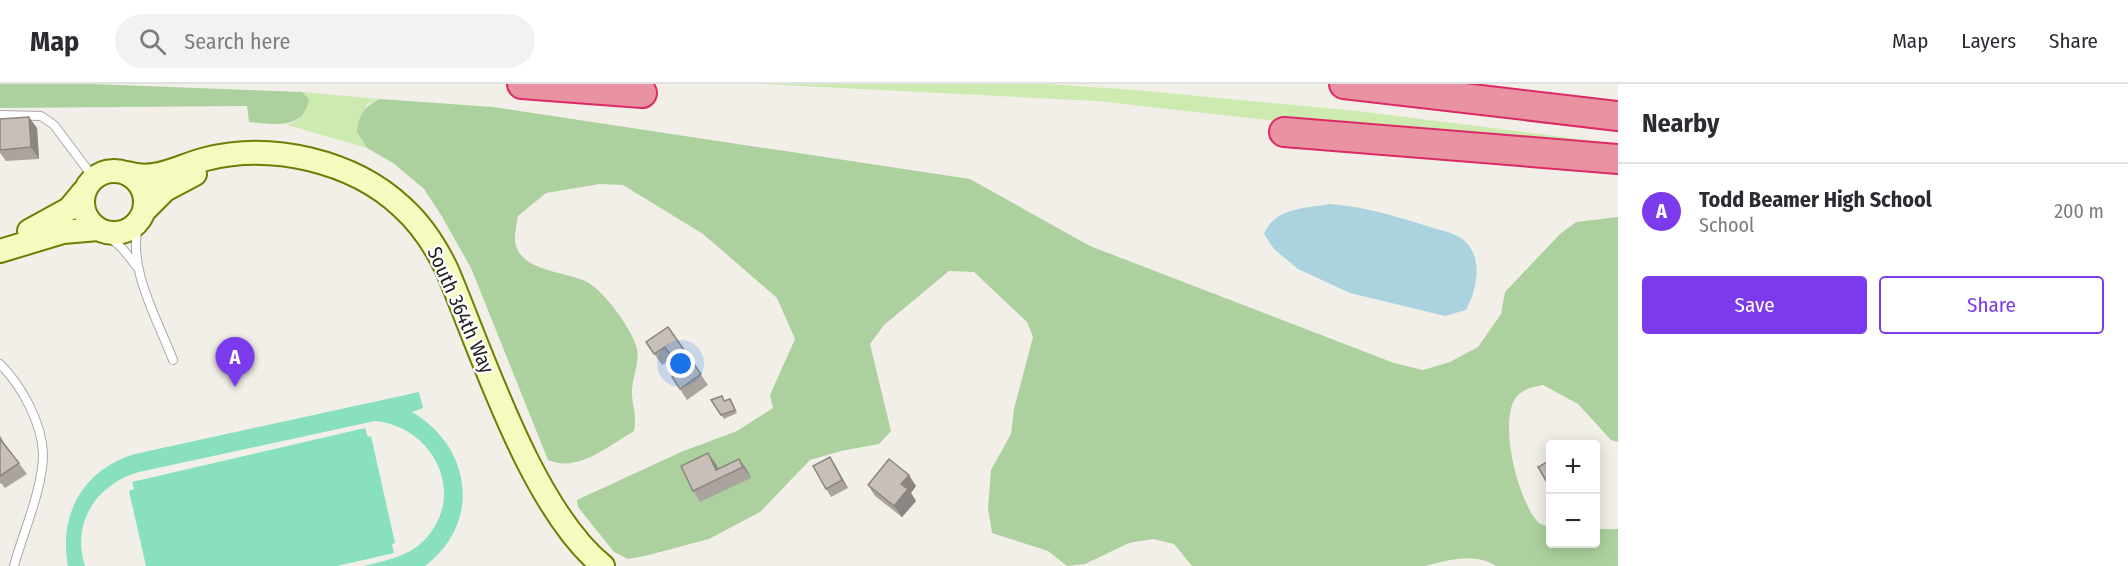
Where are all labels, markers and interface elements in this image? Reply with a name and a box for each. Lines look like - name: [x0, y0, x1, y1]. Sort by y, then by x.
- search box: [115, 14, 535, 68]
- text: Map: [30, 25, 79, 58]
- icon: search: [136, 25, 169, 58]
- text: Search here: [184, 28, 290, 55]
- text: Map: [1892, 28, 1928, 54]
- text: Layers: [1961, 28, 2016, 54]
- text: Share: [2049, 28, 2098, 54]
- text: Nearby: [1642, 108, 1719, 139]
- text: Todd Beamer High School: [1699, 186, 1932, 213]
- text: A: [1656, 199, 1667, 223]
- text: 200 m: [2054, 199, 2104, 223]
- text: School: [1699, 213, 1754, 237]
- street label: South 364th Way: [422, 243, 500, 377]
- button: Save: [1642, 276, 1867, 334]
- button: Share: [1879, 276, 2104, 334]
- pin: A: [216, 338, 254, 387]
- your location: [666, 349, 695, 378]
- map controls: [1546, 440, 1600, 548]
- button: +: [1546, 440, 1600, 494]
- button: −: [1546, 494, 1600, 548]

